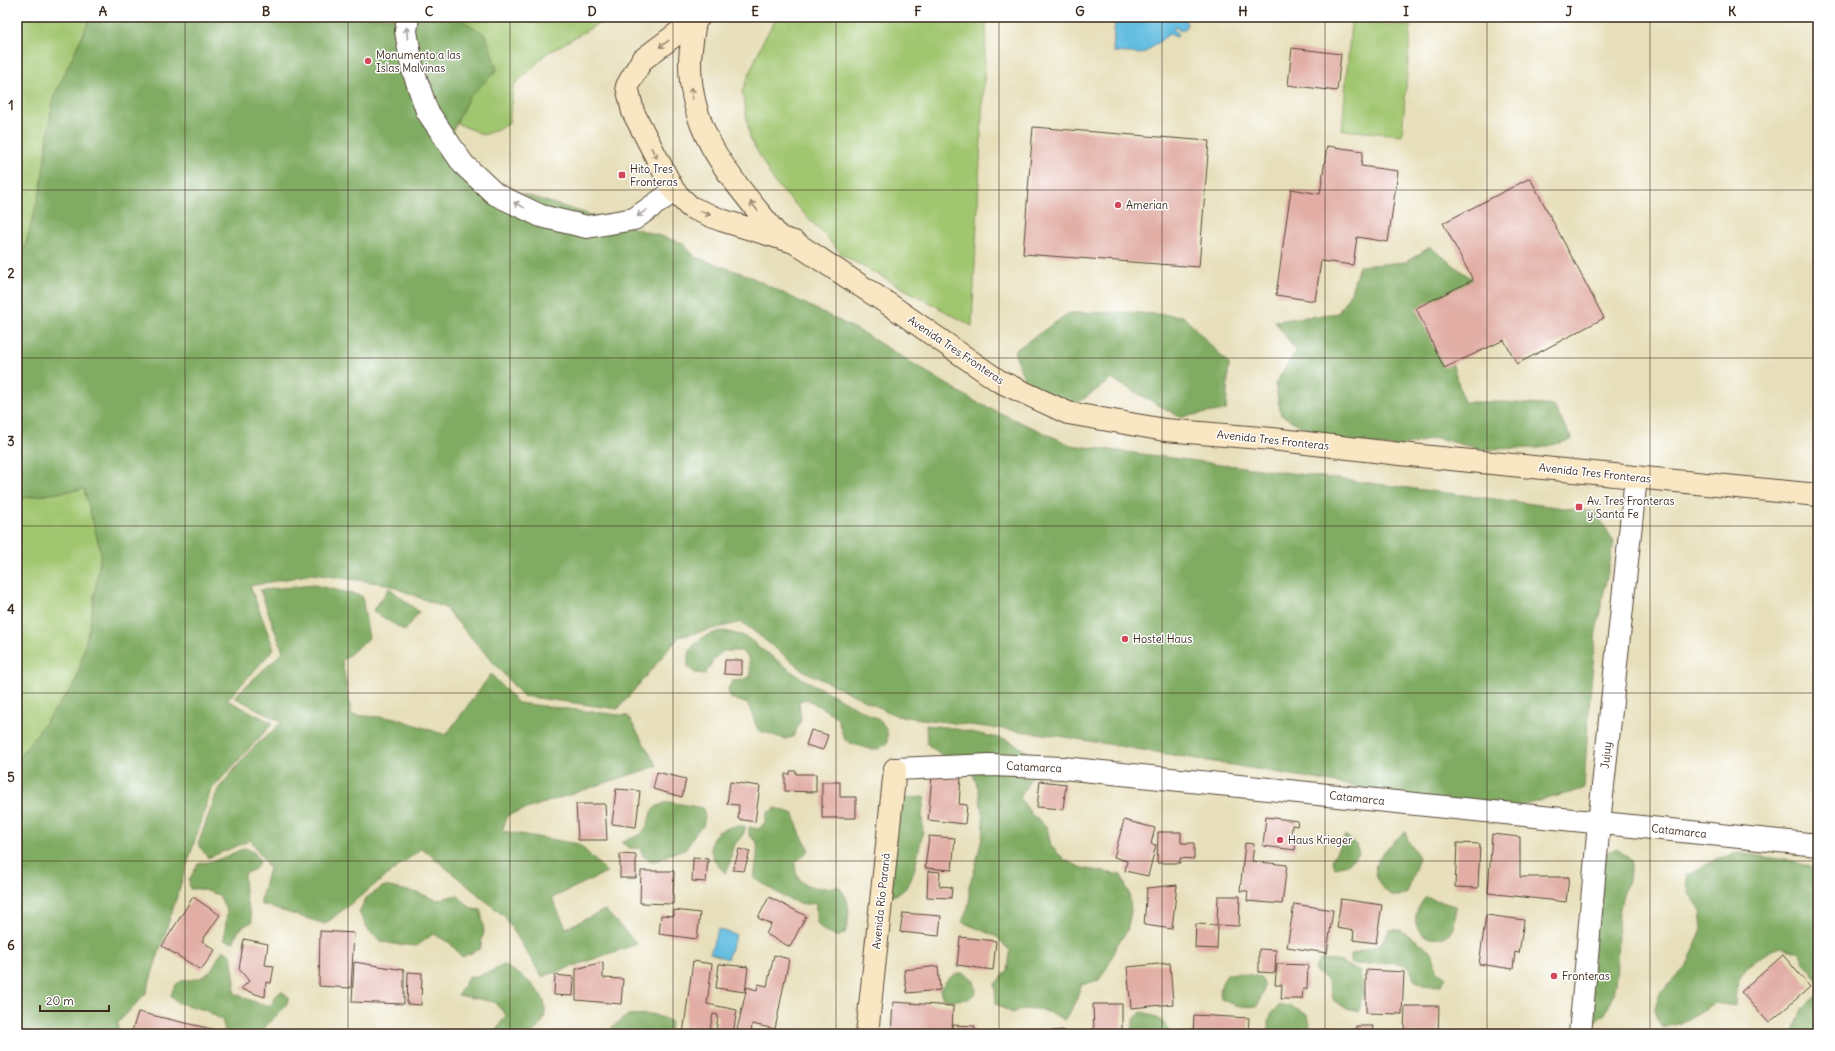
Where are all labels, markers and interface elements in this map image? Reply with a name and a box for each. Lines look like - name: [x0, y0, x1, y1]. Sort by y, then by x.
- text: A: [99, 3, 108, 20]
- text: B: [262, 3, 271, 20]
- text: C: [425, 3, 434, 20]
- text: D: [587, 3, 597, 20]
- text: E: [751, 3, 759, 20]
- text: F: [914, 3, 922, 20]
- text: G: [1075, 3, 1085, 20]
- text: H: [1238, 3, 1248, 20]
- text: I: [1403, 3, 1409, 20]
- text: J: [1566, 3, 1573, 20]
- text: K: [1728, 3, 1737, 20]
- one-way arrow: [404, 27, 411, 40]
- one-way arrow: [658, 40, 669, 48]
- place label: Monumento a las Islas Malvinas: [376, 48, 461, 75]
- marker: Monumento a las Islas Malvinas: [363, 56, 373, 66]
- one-way arrow: [689, 87, 696, 100]
- text: 1: [8, 97, 14, 114]
- one-way arrow: [651, 147, 659, 159]
- place label: Hito Tres Fronteras: [630, 162, 678, 189]
- marker: Hito Tres Fronteras: [617, 170, 627, 180]
- place label: Amerian: [1126, 198, 1168, 212]
- one-way arrow: [750, 200, 758, 211]
- marker: Amerian: [1113, 200, 1123, 210]
- one-way arrow: [513, 201, 525, 208]
- one-way arrow: [637, 209, 648, 217]
- one-way arrow: [698, 210, 710, 218]
- text: 2: [7, 265, 15, 282]
- street label: Avenida Tres Fronteras: [905, 313, 1007, 387]
- street label: Avenida Tres Fronteras: [1216, 427, 1330, 453]
- text: 3: [7, 433, 15, 450]
- street label: Avenida Tres Fronteras: [1538, 460, 1652, 486]
- place label: Av. Tres Fronteras y Santa Fe: [1587, 494, 1674, 521]
- marker: Av. Tres Fronteras y Santa Fe: [1574, 502, 1584, 512]
- text: 4: [7, 601, 15, 618]
- place label: Hostel Haus: [1133, 632, 1192, 646]
- marker: Hostel Haus: [1120, 634, 1130, 644]
- street label: Jujuy: [1598, 741, 1614, 769]
- street label: Catamarca: [1006, 759, 1062, 775]
- text: 5: [7, 769, 15, 786]
- street label: Catamarca: [1329, 788, 1385, 808]
- street label: Catamarca: [1651, 821, 1707, 841]
- place label: Haus Krieger: [1288, 833, 1353, 847]
- marker: Haus Krieger: [1275, 835, 1285, 845]
- street label: Avenida Río Paraná: [869, 852, 893, 950]
- text: 6: [7, 937, 15, 954]
- place label: Fronteras: [1562, 969, 1610, 983]
- marker: Fronteras: [1549, 971, 1559, 981]
- scale bar: [40, 987, 109, 1013]
- text: 20 m: [46, 993, 74, 1008]

